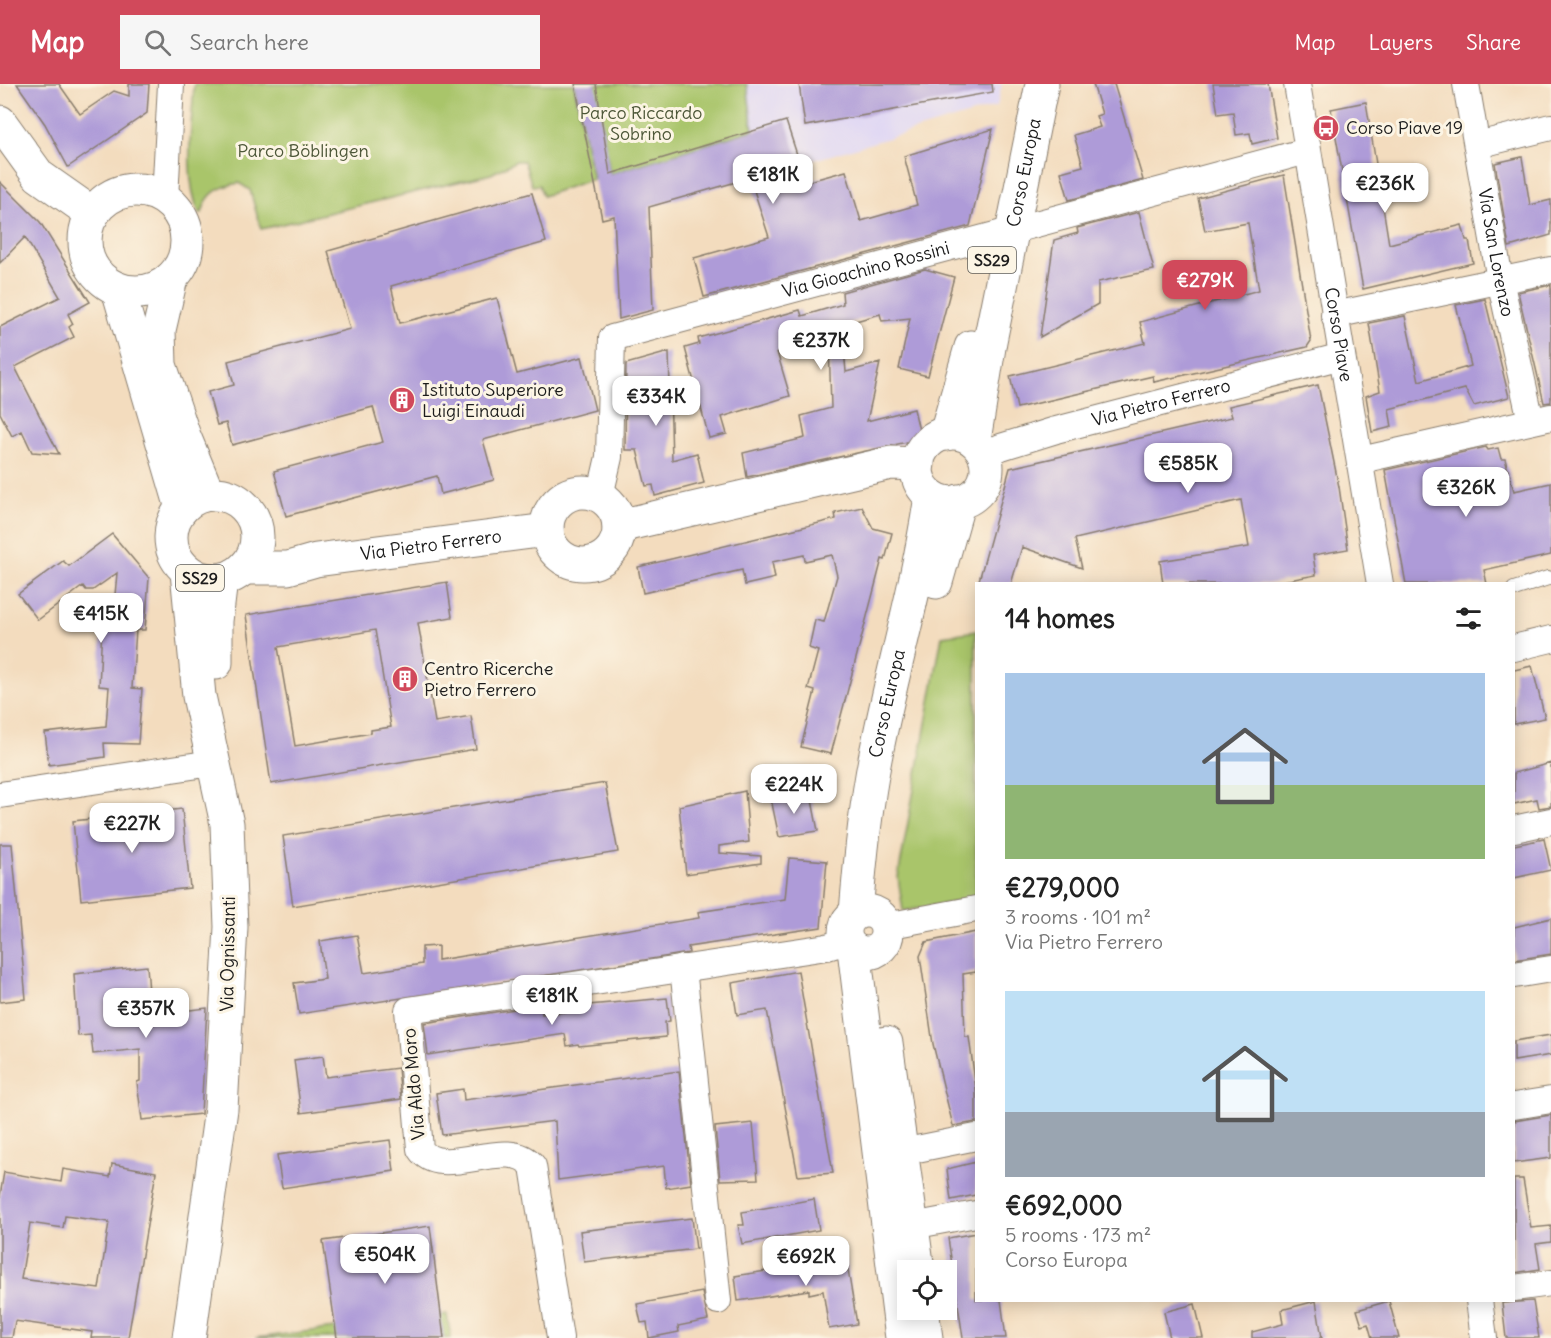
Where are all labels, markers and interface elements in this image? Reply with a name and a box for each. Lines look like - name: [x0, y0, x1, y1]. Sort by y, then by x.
- search box: [120, 15, 540, 69]
- text: Map: [30, 24, 84, 60]
- icon: search: [141, 26, 174, 59]
- text: Search here: [189, 28, 309, 56]
- text: Map: [1295, 29, 1335, 56]
- text: Layers: [1368, 29, 1433, 56]
- text: Share: [1466, 29, 1521, 56]
- park label: Parco Riccardo Sobrino: [580, 101, 702, 145]
- bus stop icon: Corso Piave 19: [1311, 113, 1341, 143]
- street label: Corso Europa: [1001, 116, 1046, 229]
- place label: Corso Piave 19: [1346, 116, 1463, 139]
- park label: Parco Böblingen: [237, 139, 369, 162]
- pin: €181K: [731, 154, 815, 205]
- text: €181K: [747, 161, 799, 186]
- pin: €236K: [1343, 163, 1427, 214]
- text: €236K: [1355, 170, 1415, 195]
- street label: Via San Lorenzo: [1473, 186, 1520, 319]
- street label: Via Gioachino Rossini: [780, 236, 952, 303]
- road number: SS29: [968, 247, 1016, 273]
- pin: €279K: [1163, 260, 1247, 311]
- text: €279K: [1176, 267, 1234, 292]
- street label: Corso Piave: [1320, 286, 1358, 383]
- pin: €237K: [779, 320, 863, 371]
- text: €237K: [792, 327, 850, 352]
- street label: Via Pietro Ferrero: [1089, 373, 1233, 431]
- pin: €334K: [614, 376, 698, 427]
- place label: Istituto Superiore Luigi Einaudi: [422, 378, 564, 422]
- text: €334K: [626, 383, 686, 408]
- building icon: Istituto Superiore Luigi Einaudi: [387, 385, 417, 415]
- pin: €585K: [1146, 443, 1230, 494]
- text: €585K: [1158, 450, 1218, 475]
- pin: €326K: [1424, 467, 1508, 518]
- text: €326K: [1436, 474, 1496, 499]
- street label: Via Pietro Ferrero: [359, 524, 503, 565]
- road number: SS29: [176, 565, 224, 591]
- pin: €415K: [59, 593, 143, 644]
- text: €415K: [73, 600, 129, 625]
- text: 14 homes: [1005, 602, 1115, 635]
- icon: filters: [1452, 602, 1485, 635]
- street label: Corso Europa: [864, 647, 910, 760]
- place label: Centro Ricerche Pietro Ferrero: [424, 657, 553, 701]
- building icon: Centro Ricerche Pietro Ferrero: [390, 664, 420, 694]
- icon: home: [1191, 712, 1299, 820]
- pin: €224K: [752, 764, 836, 815]
- text: €224K: [765, 771, 823, 796]
- pin: €227K: [90, 803, 174, 854]
- text: €227K: [104, 810, 160, 835]
- text: €279,000: [1005, 871, 1120, 904]
- street label: Via Ognissanti: [215, 896, 240, 1012]
- text: 3 rooms · 101 m²: [1005, 904, 1151, 929]
- text: Via Pietro Ferrero: [1005, 929, 1163, 954]
- pin: €181K: [510, 975, 594, 1026]
- text: €181K: [526, 982, 578, 1007]
- pin: €357K: [104, 988, 188, 1039]
- text: €357K: [117, 995, 175, 1020]
- street label: Via Aldo Moro: [397, 1027, 430, 1141]
- icon: home: [1191, 1030, 1299, 1138]
- text: €692,000: [1005, 1189, 1123, 1222]
- text: 5 rooms · 173 m²: [1005, 1222, 1151, 1247]
- pin: €504K: [343, 1234, 427, 1285]
- pin: €692K: [764, 1236, 848, 1287]
- text: €504K: [354, 1241, 416, 1266]
- text: €692K: [776, 1243, 836, 1268]
- text: Corso Europa: [1005, 1247, 1128, 1272]
- map controls: [897, 1260, 957, 1320]
- button: locate: [897, 1260, 957, 1320]

